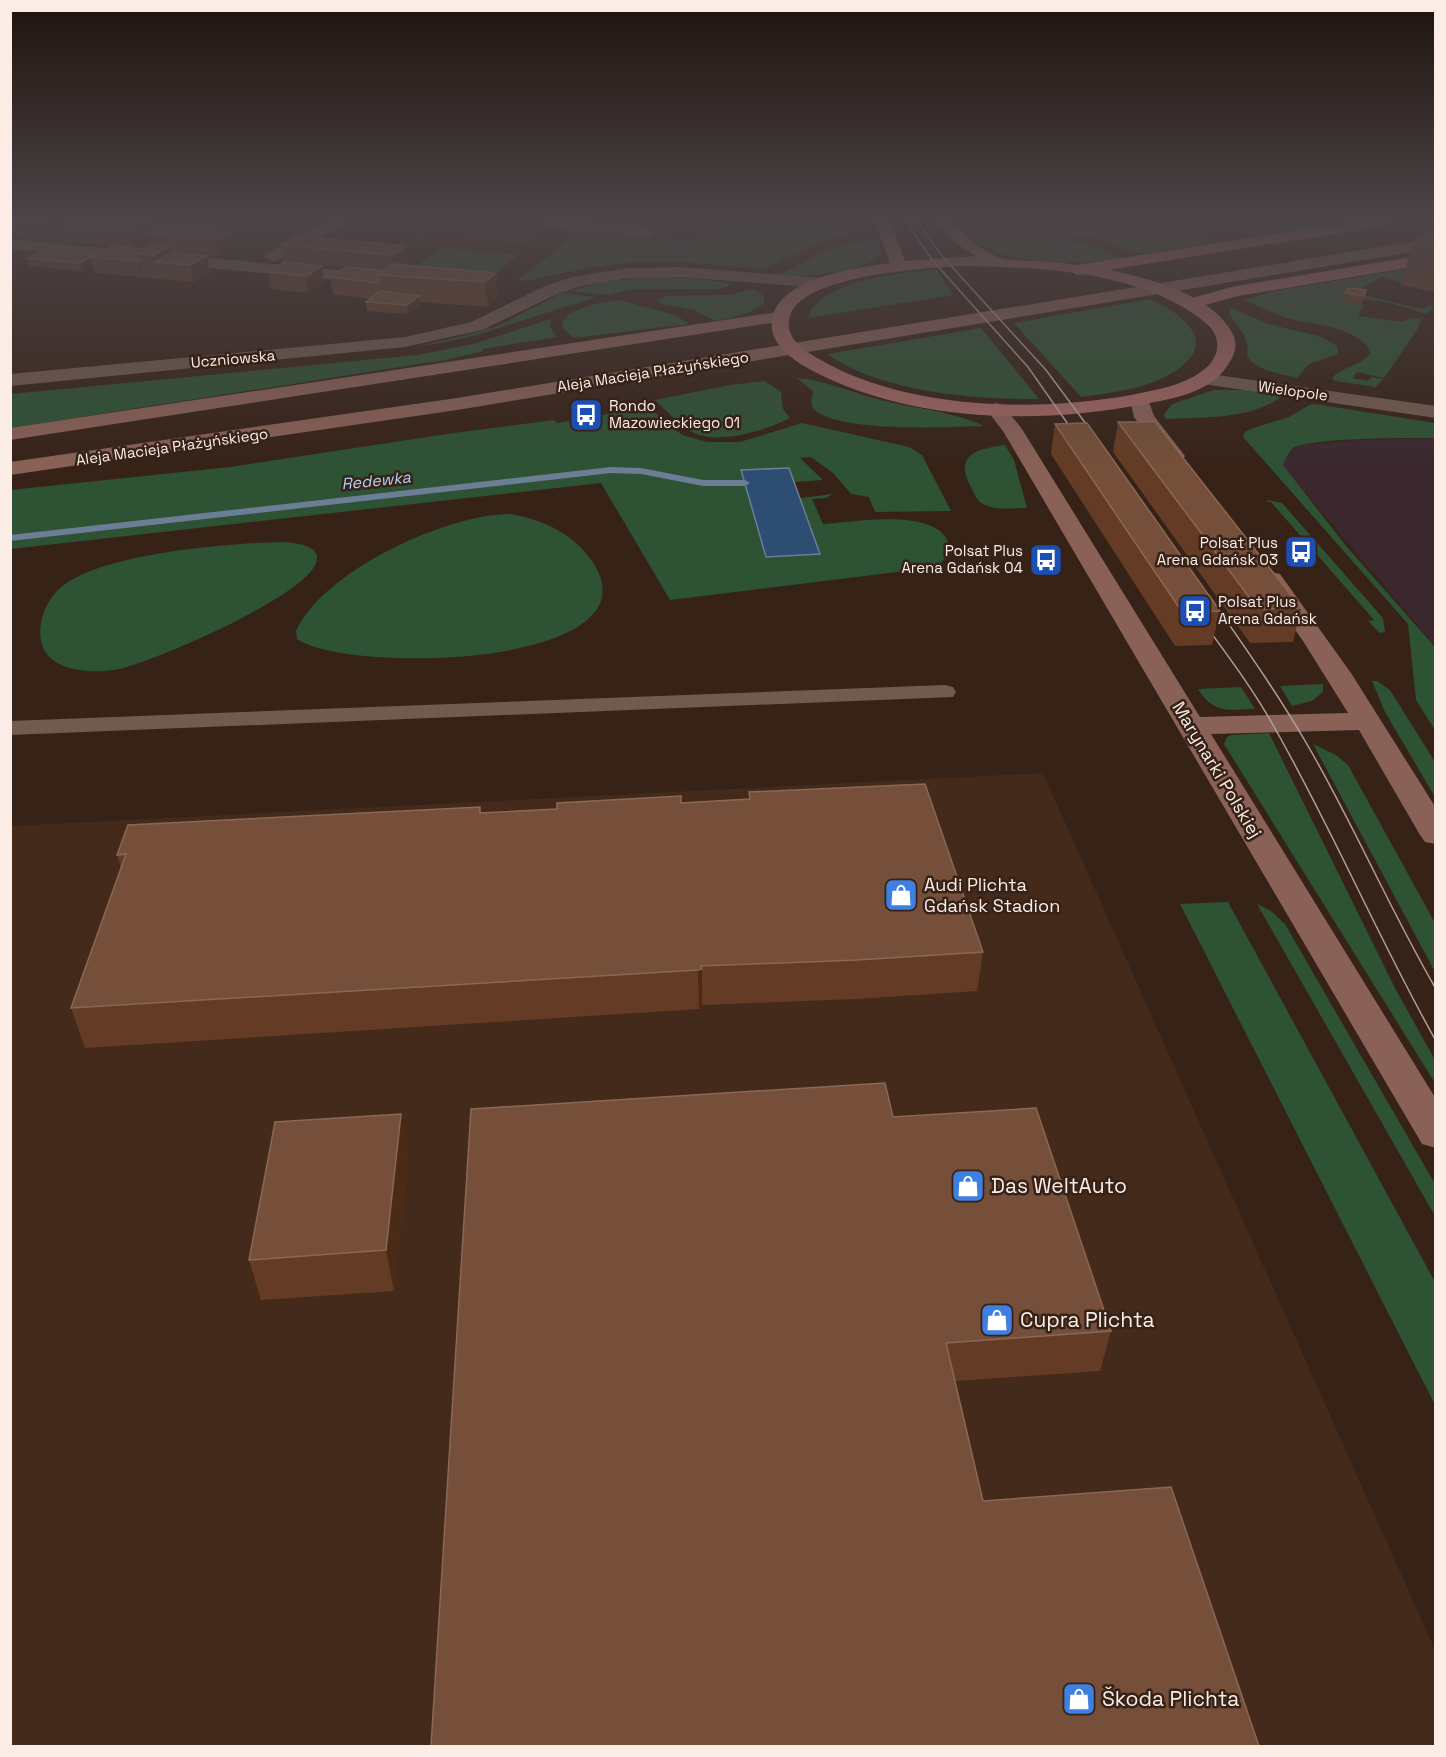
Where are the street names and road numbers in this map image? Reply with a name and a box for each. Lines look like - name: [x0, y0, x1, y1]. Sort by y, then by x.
- street label: Uczniowska: [190, 345, 276, 372]
- street label: Aleja Macieja Płażyńskiego: [556, 347, 750, 396]
- street label: Wielopole: [1257, 376, 1329, 405]
- street label: Aleja Macieja Płażyńskiego: [75, 424, 269, 469]
- street label: Marynarki Polskiej: [1168, 697, 1267, 842]

